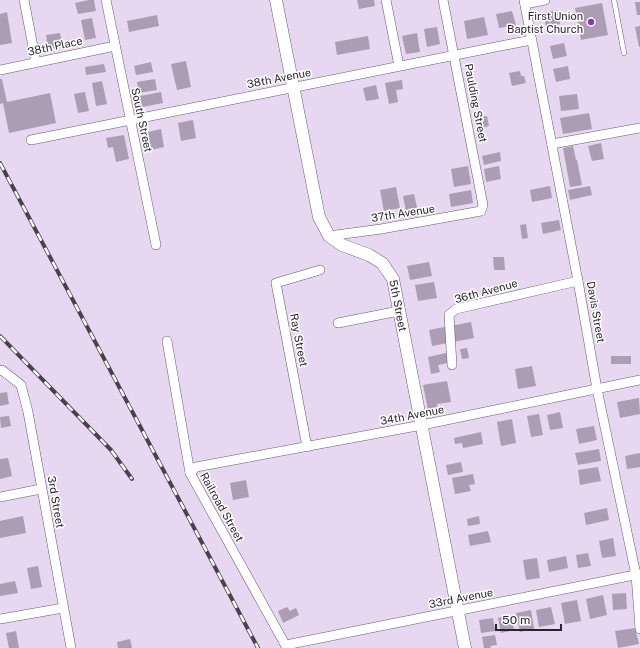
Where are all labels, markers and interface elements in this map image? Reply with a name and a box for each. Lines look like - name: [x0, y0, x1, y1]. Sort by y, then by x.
- place label: First Union Baptist Church: [507, 10, 583, 35]
- marker: First Union Baptist Church: [586, 17, 596, 27]
- street label: 38th Place: [26, 34, 84, 58]
- street label: Paulding Street: [462, 63, 490, 143]
- street label: 38th Avenue: [246, 66, 312, 90]
- street label: South Street: [129, 87, 155, 153]
- street label: 37th Avenue: [370, 202, 436, 224]
- street label: 36th Avenue: [453, 277, 519, 305]
- street label: 5th Street: [387, 279, 409, 332]
- street label: Davis Street: [585, 280, 607, 344]
- street label: Ray Street: [288, 312, 310, 368]
- street label: 34th Avenue: [379, 403, 445, 427]
- street label: Railroad Street: [198, 470, 246, 544]
- street label: 3rd Street: [46, 475, 66, 529]
- street label: 33rd Avenue: [428, 586, 494, 610]
- scale bar: [496, 606, 561, 632]
- text: 50 m: [502, 613, 530, 627]

